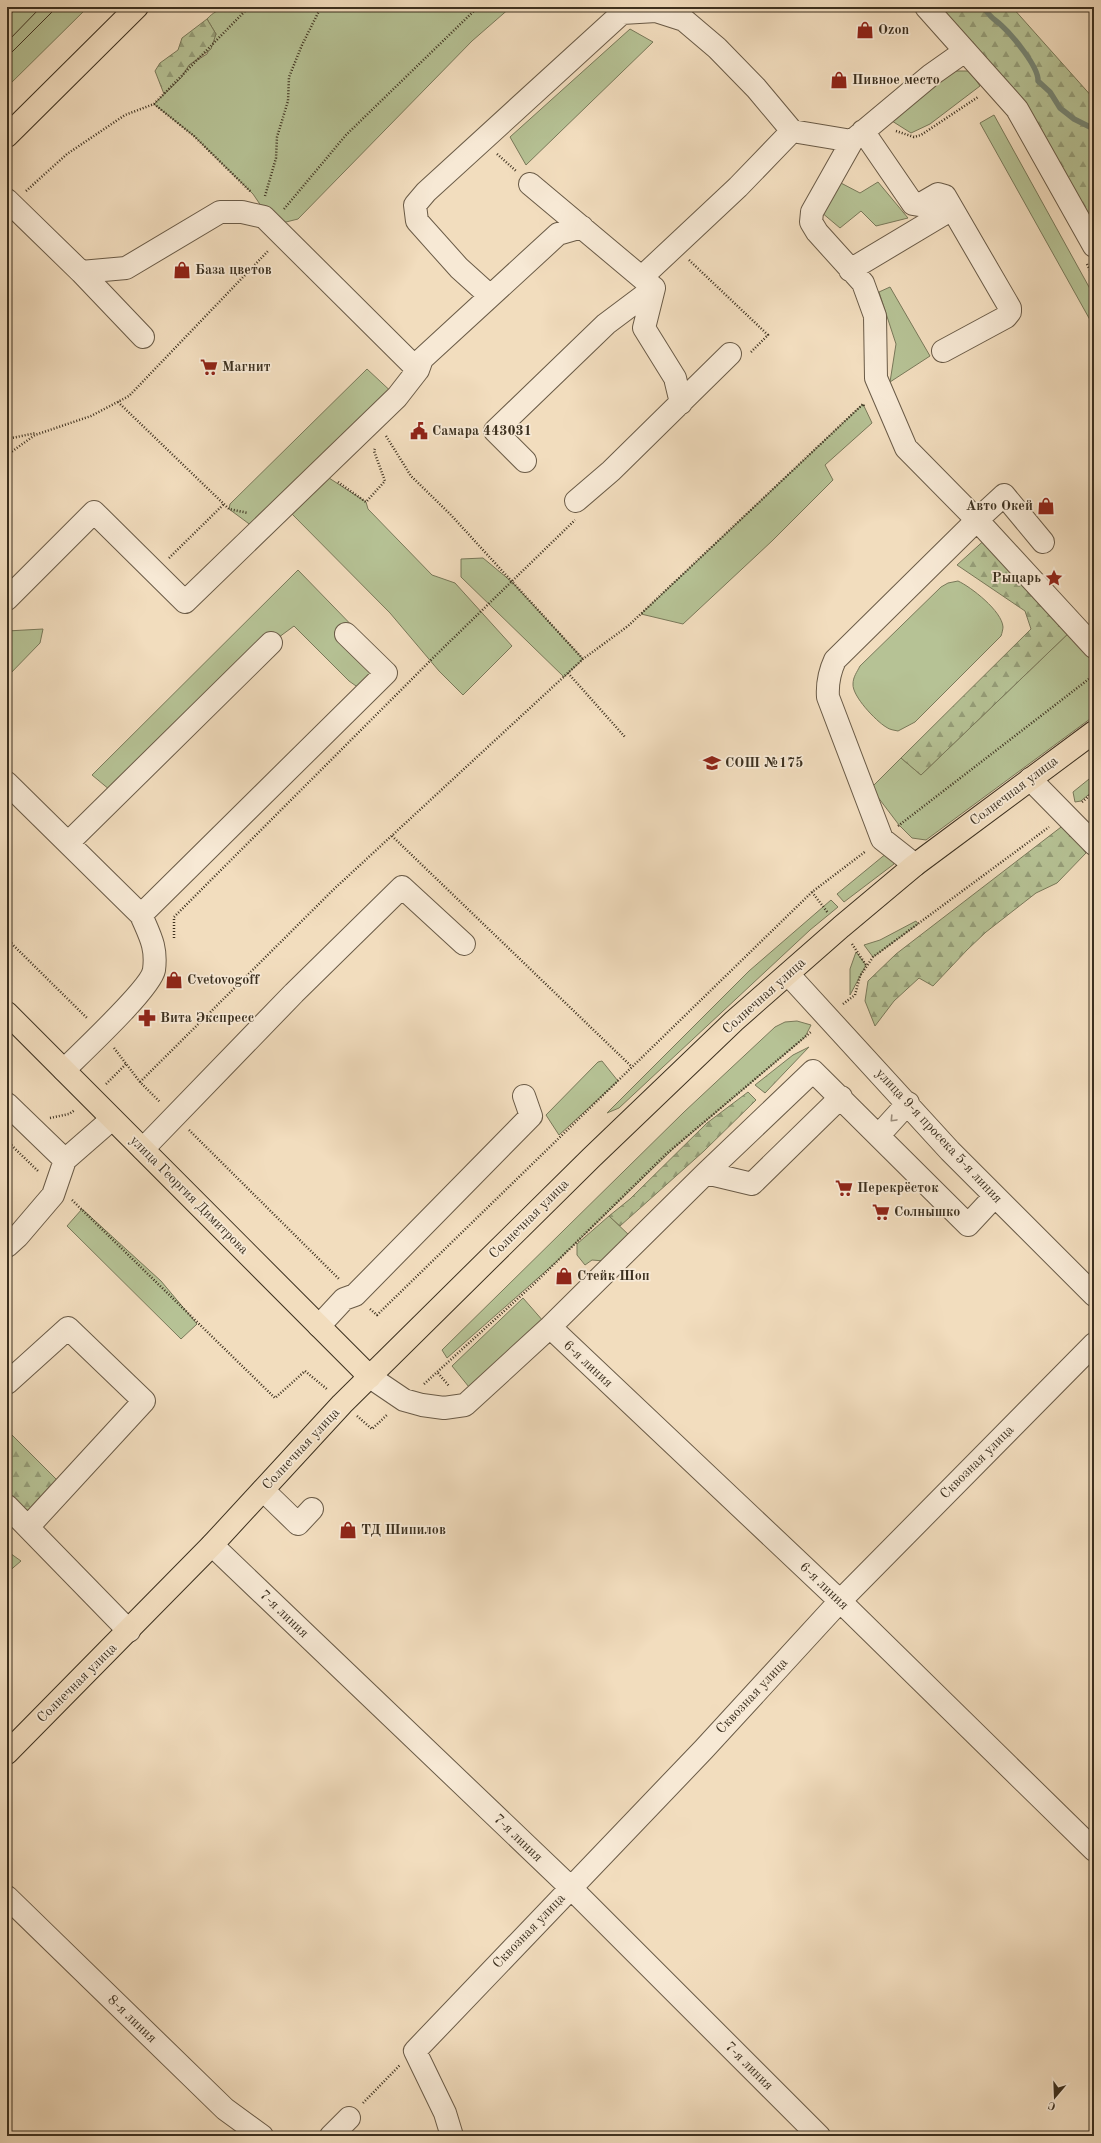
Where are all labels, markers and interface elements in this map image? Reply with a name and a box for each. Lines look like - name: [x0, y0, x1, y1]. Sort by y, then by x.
- shop icon: Ozon: [855, 20, 875, 40]
- place label: Ozon: [878, 23, 909, 37]
- shop icon: Пивное место: [829, 70, 849, 90]
- place label: Пивное место: [852, 73, 940, 87]
- shop icon: База цветов: [172, 260, 192, 280]
- place label: База цветов: [195, 263, 272, 277]
- supermarket icon: Магнит: [199, 357, 219, 377]
- place label: Магнит: [222, 360, 271, 374]
- public building icon: Самара 443031: [409, 421, 429, 441]
- place label: Самара 443031: [432, 424, 532, 438]
- shop icon: Авто Окей: [1036, 496, 1056, 516]
- place label: Авто Окей: [966, 499, 1033, 513]
- place icon: Рыцарь: [1044, 568, 1064, 588]
- place label: Рыцарь: [992, 571, 1041, 585]
- school or university icon: СОШ №175: [702, 753, 722, 773]
- street label: Солнечная улица: [967, 753, 1061, 829]
- place label: СОШ №175: [725, 756, 803, 770]
- street label: Солнечная улица: [720, 955, 808, 1037]
- shop icon: Cvetovogoff: [164, 970, 184, 990]
- place label: Cvetovogoff: [187, 973, 260, 987]
- pharmacy icon: Вита Экспресс: [137, 1008, 157, 1028]
- place label: Вита Экспресс: [160, 1011, 254, 1025]
- street label: улица 9-я просека 5-я линия: [873, 1066, 1005, 1206]
- one-way arrow: [890, 1114, 898, 1122]
- street label: улица Георгия Димитрова: [127, 1133, 251, 1257]
- street label: Солнечная улица: [487, 1176, 572, 1261]
- supermarket icon: Перекрёсток: [834, 1178, 854, 1198]
- place label: Перекрёсток: [857, 1181, 939, 1195]
- supermarket icon: Солнышко: [871, 1202, 891, 1222]
- place label: Солнышко: [894, 1205, 960, 1219]
- shop icon: Стейк Шоп: [554, 1266, 574, 1286]
- place label: Стейк Шоп: [577, 1269, 650, 1283]
- street label: 6-я линия: [561, 1338, 615, 1390]
- street label: Солнечная улица: [260, 1405, 342, 1493]
- street label: Сквозная улица: [937, 1422, 1017, 1502]
- shop icon: ТД Шипилов: [338, 1520, 358, 1540]
- place label: ТД Шипилов: [361, 1523, 446, 1537]
- street label: 6-я линия: [797, 1560, 851, 1612]
- street label: 7-я линия: [257, 1588, 311, 1640]
- street label: Солнечная улица: [35, 1640, 120, 1725]
- street label: Сквозная улица: [714, 1655, 791, 1737]
- street label: 7-я линия: [491, 1812, 545, 1864]
- street label: Сквозная улица: [490, 1891, 568, 1971]
- street label: 8-я линия: [105, 1993, 159, 2045]
- street label: 7-я линия: [722, 2039, 776, 2093]
- north arrow: [1035, 2077, 1075, 2117]
- text: С: [1047, 2099, 1057, 2111]

